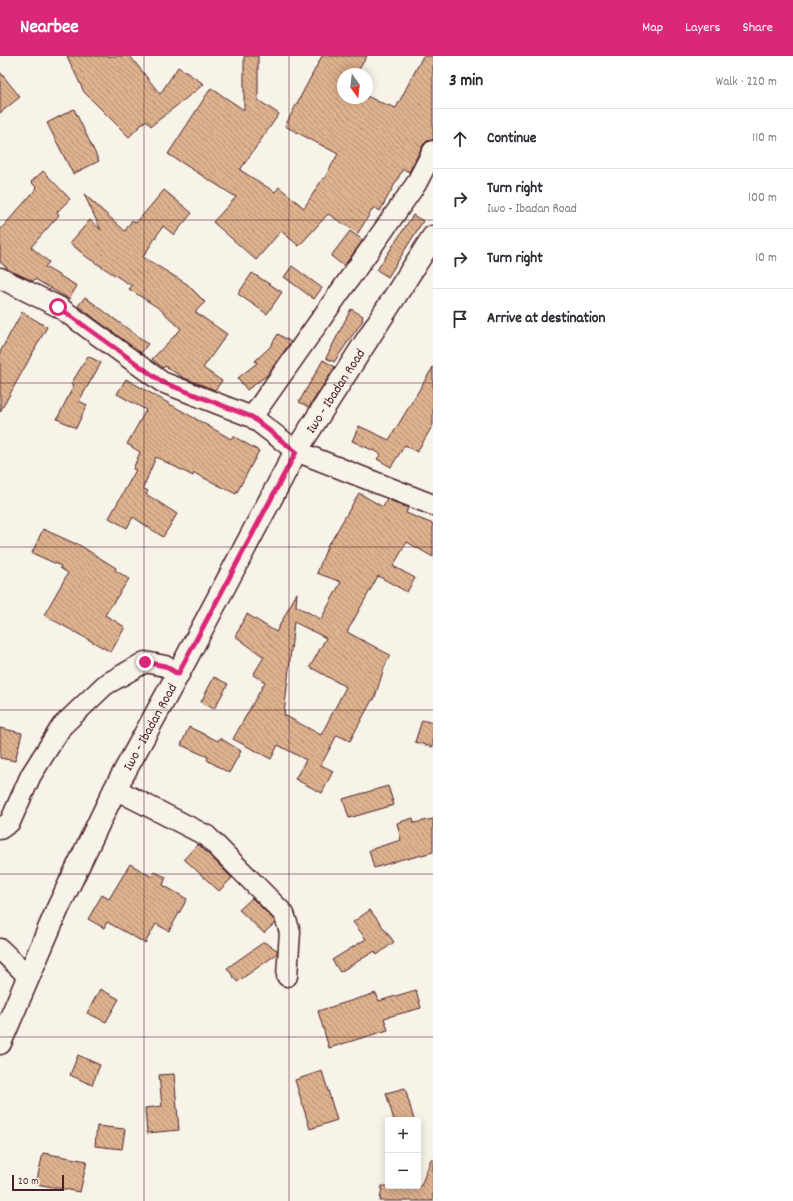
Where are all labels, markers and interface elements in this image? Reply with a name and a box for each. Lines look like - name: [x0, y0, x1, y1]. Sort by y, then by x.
- text: Nearbee: [20, 15, 79, 42]
- text: Map: [642, 18, 663, 38]
- text: Layers: [685, 18, 720, 38]
- text: Share: [742, 18, 773, 38]
- north arrow: [337, 68, 373, 104]
- text: 3 min: [449, 70, 483, 94]
- text: Walk · 220 m: [716, 73, 777, 92]
- icon: ahead: [449, 128, 471, 150]
- text: Continue: [487, 128, 536, 150]
- text: 110 m: [752, 129, 777, 148]
- text: Turn right: [487, 178, 543, 200]
- icon: right: [449, 188, 471, 210]
- text: 100 m: [748, 189, 777, 208]
- text: Iwo - Ibadan Road: [487, 200, 577, 219]
- icon: right: [449, 248, 471, 270]
- text: Turn right: [487, 248, 543, 270]
- text: 10 m: [755, 249, 777, 268]
- route start: [49, 298, 67, 316]
- icon: arrive: [449, 308, 471, 330]
- text: Arrive at destination: [487, 308, 605, 330]
- street label: Iwo - Ibadan Road: [302, 346, 371, 438]
- route end: [136, 653, 154, 671]
- street label: Iwo - Ibadan Road: [119, 680, 183, 775]
- map controls: [385, 1117, 421, 1189]
- button: +: [385, 1117, 421, 1153]
- button: −: [385, 1153, 421, 1189]
- scale bar: [12, 1173, 64, 1192]
- text: 20 m: [18, 1174, 39, 1190]

